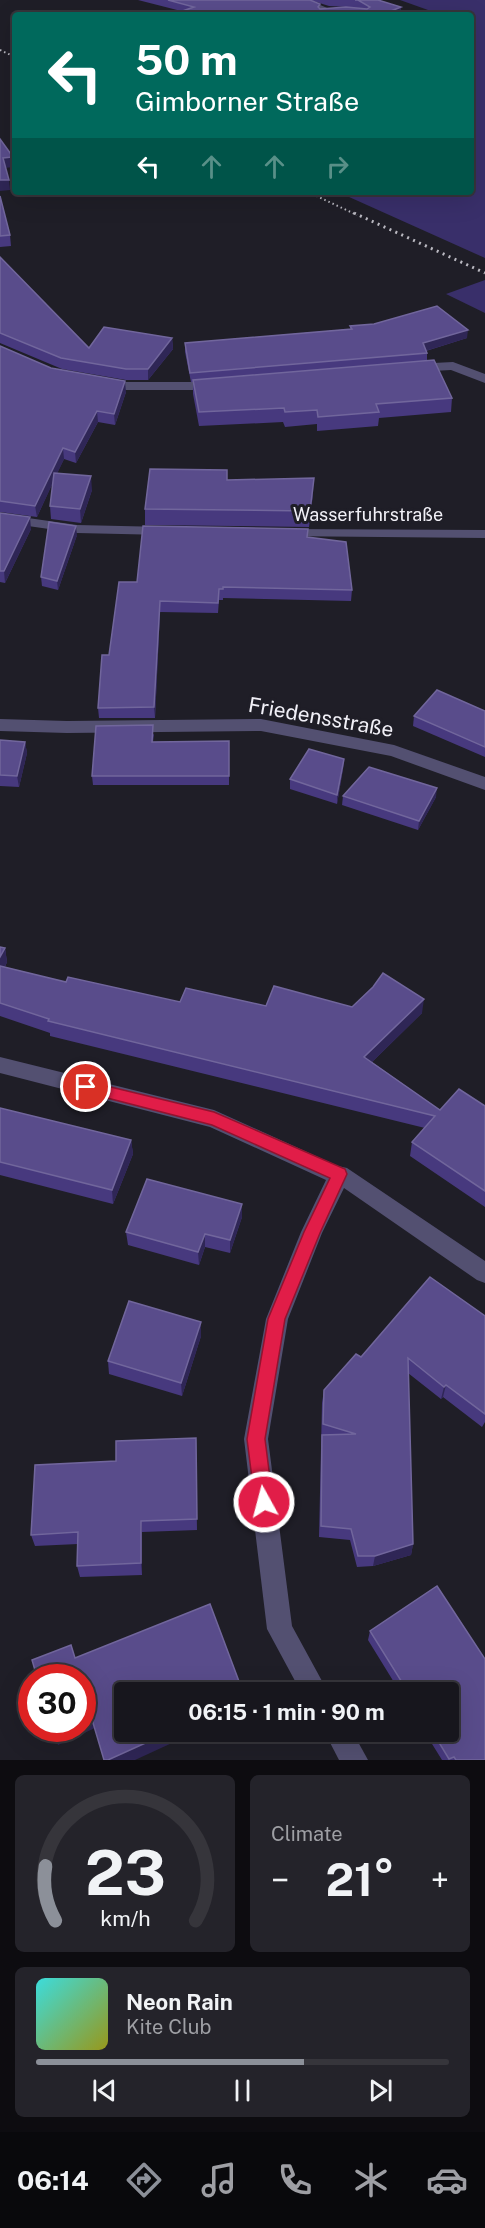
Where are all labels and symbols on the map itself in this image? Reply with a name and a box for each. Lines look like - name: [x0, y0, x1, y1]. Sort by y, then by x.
- street label: Wasserfuhrstraße: [293, 504, 443, 525]
- street label: Friedensstraße: [246, 692, 396, 742]
- pin: [60, 1061, 111, 1112]
- position arrow: [232, 1470, 296, 1534]
- speed limit sign: 30: [18, 1664, 96, 1742]

